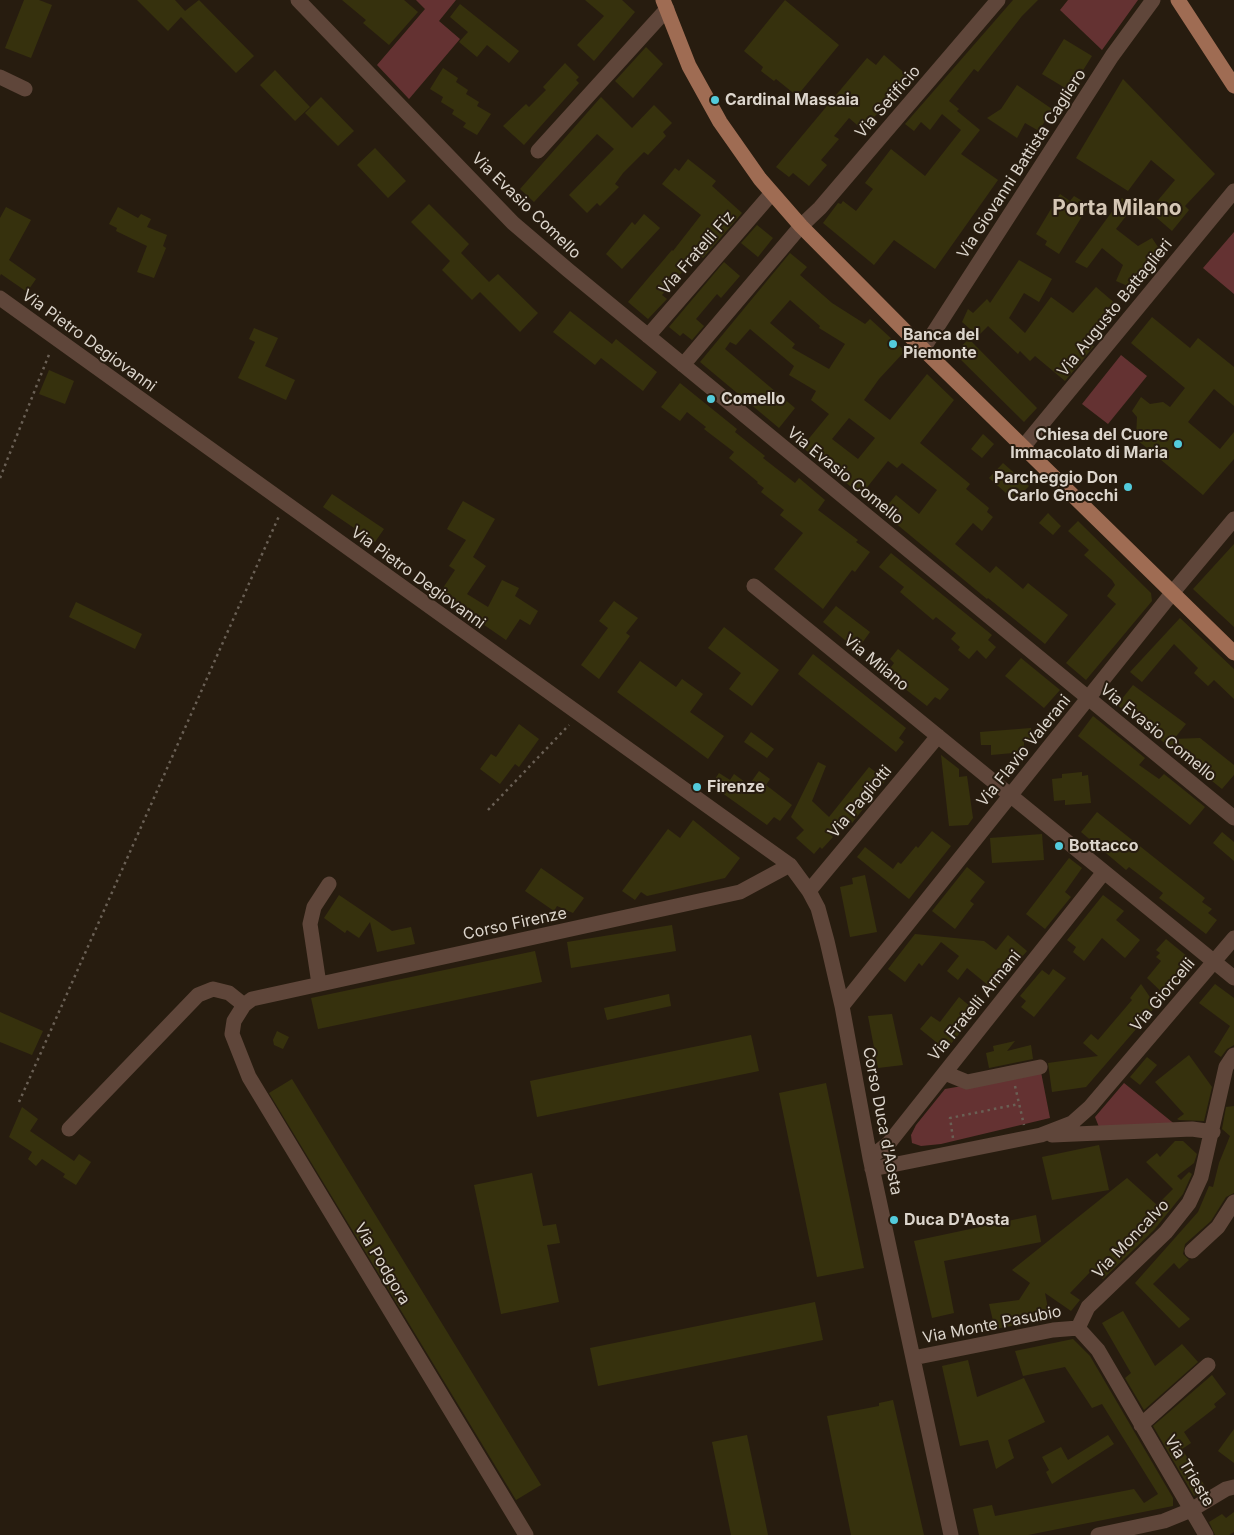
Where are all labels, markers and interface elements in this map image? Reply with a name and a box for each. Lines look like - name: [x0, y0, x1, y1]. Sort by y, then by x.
- street label: Via Setificio: [851, 62, 925, 142]
- street label: Via Giovanni Battista Cagliero: [953, 66, 1091, 262]
- place label: Cardinal Massaia: [725, 90, 859, 110]
- marker: Cardinal Massaia: [709, 94, 721, 106]
- street label: Via Evasio Comello: [467, 149, 585, 263]
- district label: Porta Milano: [1052, 196, 1182, 222]
- street label: Via Fratelli Fiz: [655, 207, 739, 299]
- street label: Via Augusto Battaglieri: [1054, 235, 1176, 381]
- street label: Via Pietro Degiovanni: [18, 286, 160, 396]
- place label: Banca del Piemonte: [903, 325, 979, 363]
- marker: Banca del Piemonte: [887, 338, 899, 350]
- place label: Comello: [721, 389, 785, 409]
- marker: Comello: [705, 393, 717, 405]
- street label: Via Evasio Comello: [783, 423, 907, 529]
- place label: Chiesa del Cuore Immacolato di Maria: [1010, 425, 1168, 463]
- marker: Chiesa del Cuore Immacolato di Maria: [1172, 438, 1184, 450]
- place label: Parcheggio Don Carlo Gnocchi: [994, 468, 1118, 506]
- marker: Parcheggio Don Carlo Gnocchi: [1122, 481, 1134, 493]
- street label: Via Pietro Degiovanni: [347, 523, 489, 633]
- street label: Via Milano: [839, 631, 913, 695]
- street label: Via Evasio Comello: [1096, 680, 1220, 786]
- street label: Via Flavio Valerani: [973, 691, 1075, 811]
- street label: Via Pagliotti: [824, 762, 896, 842]
- place label: Firenze: [707, 777, 765, 797]
- marker: Firenze: [691, 781, 703, 793]
- place label: Bottacco: [1069, 836, 1139, 856]
- marker: Bottacco: [1053, 840, 1065, 852]
- street label: Corso Firenze: [461, 904, 569, 944]
- street label: Via Fratelli Armani: [925, 947, 1025, 1065]
- street label: Via Giorcelli: [1127, 954, 1199, 1036]
- street label: Corso Duca d'Aosta: [858, 1045, 906, 1197]
- street label: Via Moncalvo: [1089, 1195, 1173, 1283]
- place label: Duca D'Aosta: [904, 1210, 1009, 1230]
- marker: Duca D'Aosta: [888, 1214, 900, 1226]
- street label: Via Podgora: [350, 1219, 414, 1309]
- street label: Via Monte Pasubio: [921, 1302, 1063, 1348]
- street label: Via Trieste: [1160, 1432, 1218, 1510]

